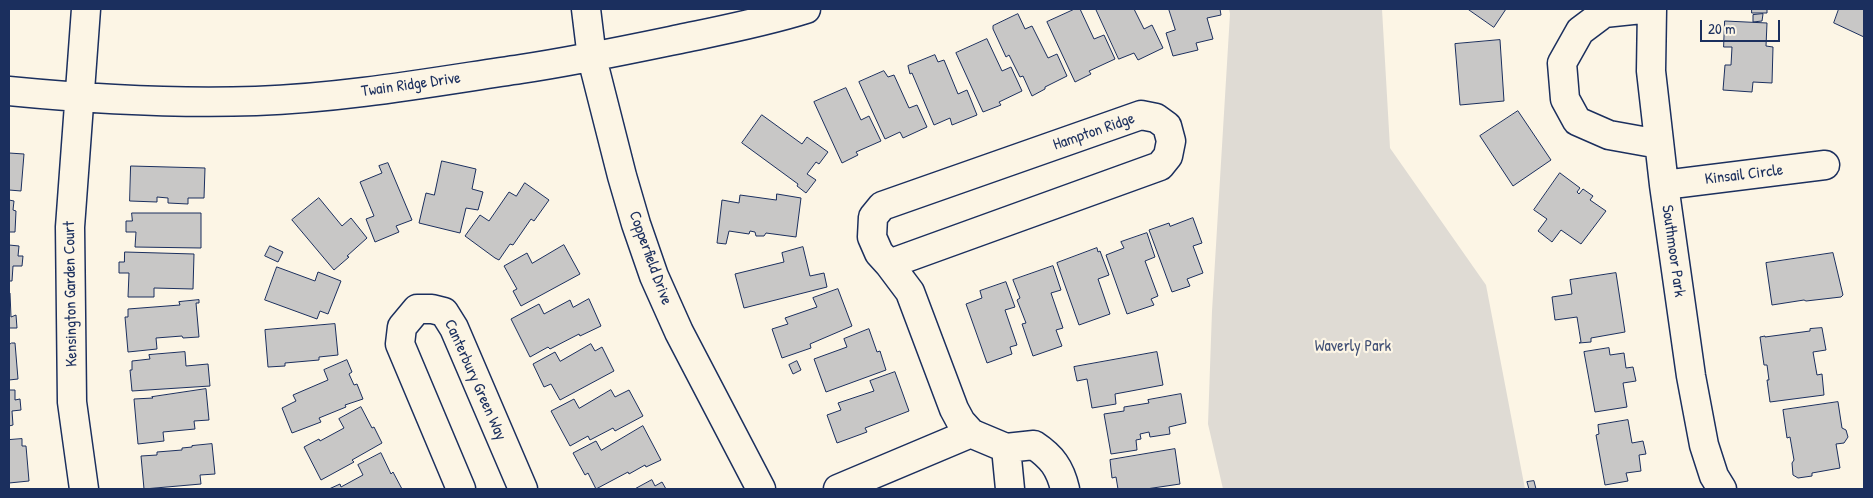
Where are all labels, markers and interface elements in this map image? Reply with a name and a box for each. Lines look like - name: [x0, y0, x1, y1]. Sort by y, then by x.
- scale bar: [1703, 10, 1783, 42]
- text: 20 m: [1708, 18, 1735, 39]
- street label: Twain Ridge Drive: [360, 69, 462, 101]
- street label: Hampton Ridge: [1051, 109, 1137, 155]
- street label: Kinsail Circle: [1704, 161, 1784, 189]
- street label: Southmoor Park: [1657, 204, 1689, 298]
- street label: Copperfield Drive: [624, 208, 676, 308]
- street label: Kensington Garden Court: [60, 221, 82, 367]
- street label: Canterbury Green Way: [440, 317, 510, 443]
- park label: Waverly Park: [1315, 337, 1391, 357]

